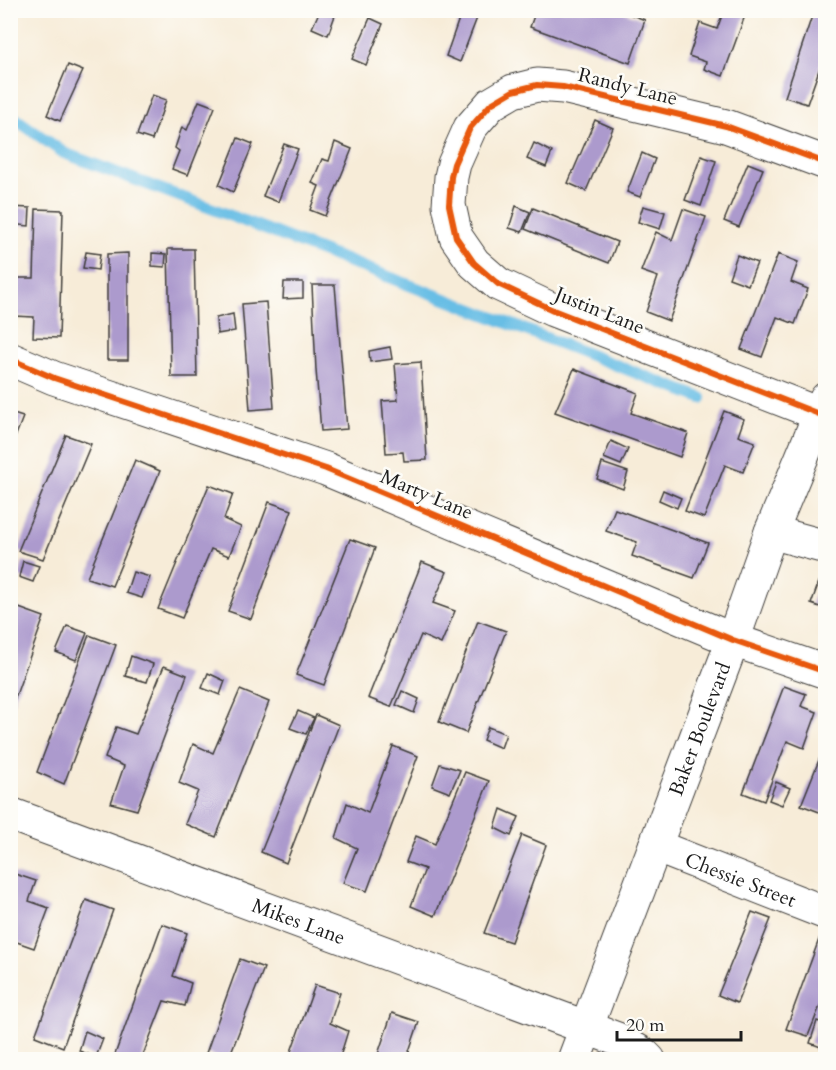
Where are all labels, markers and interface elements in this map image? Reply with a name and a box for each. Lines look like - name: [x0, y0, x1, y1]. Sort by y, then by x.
- street label: Randy Lane: [575, 61, 680, 112]
- street label: Justin Lane: [548, 279, 649, 341]
- street label: Marty Lane: [376, 463, 477, 526]
- street label: Baker Boulevard: [662, 658, 738, 800]
- street label: Chessie Street: [681, 846, 801, 914]
- street label: Mikes Lane: [248, 892, 349, 951]
- scale bar: [617, 1004, 742, 1042]
- text: 20 m: [626, 1013, 665, 1038]

